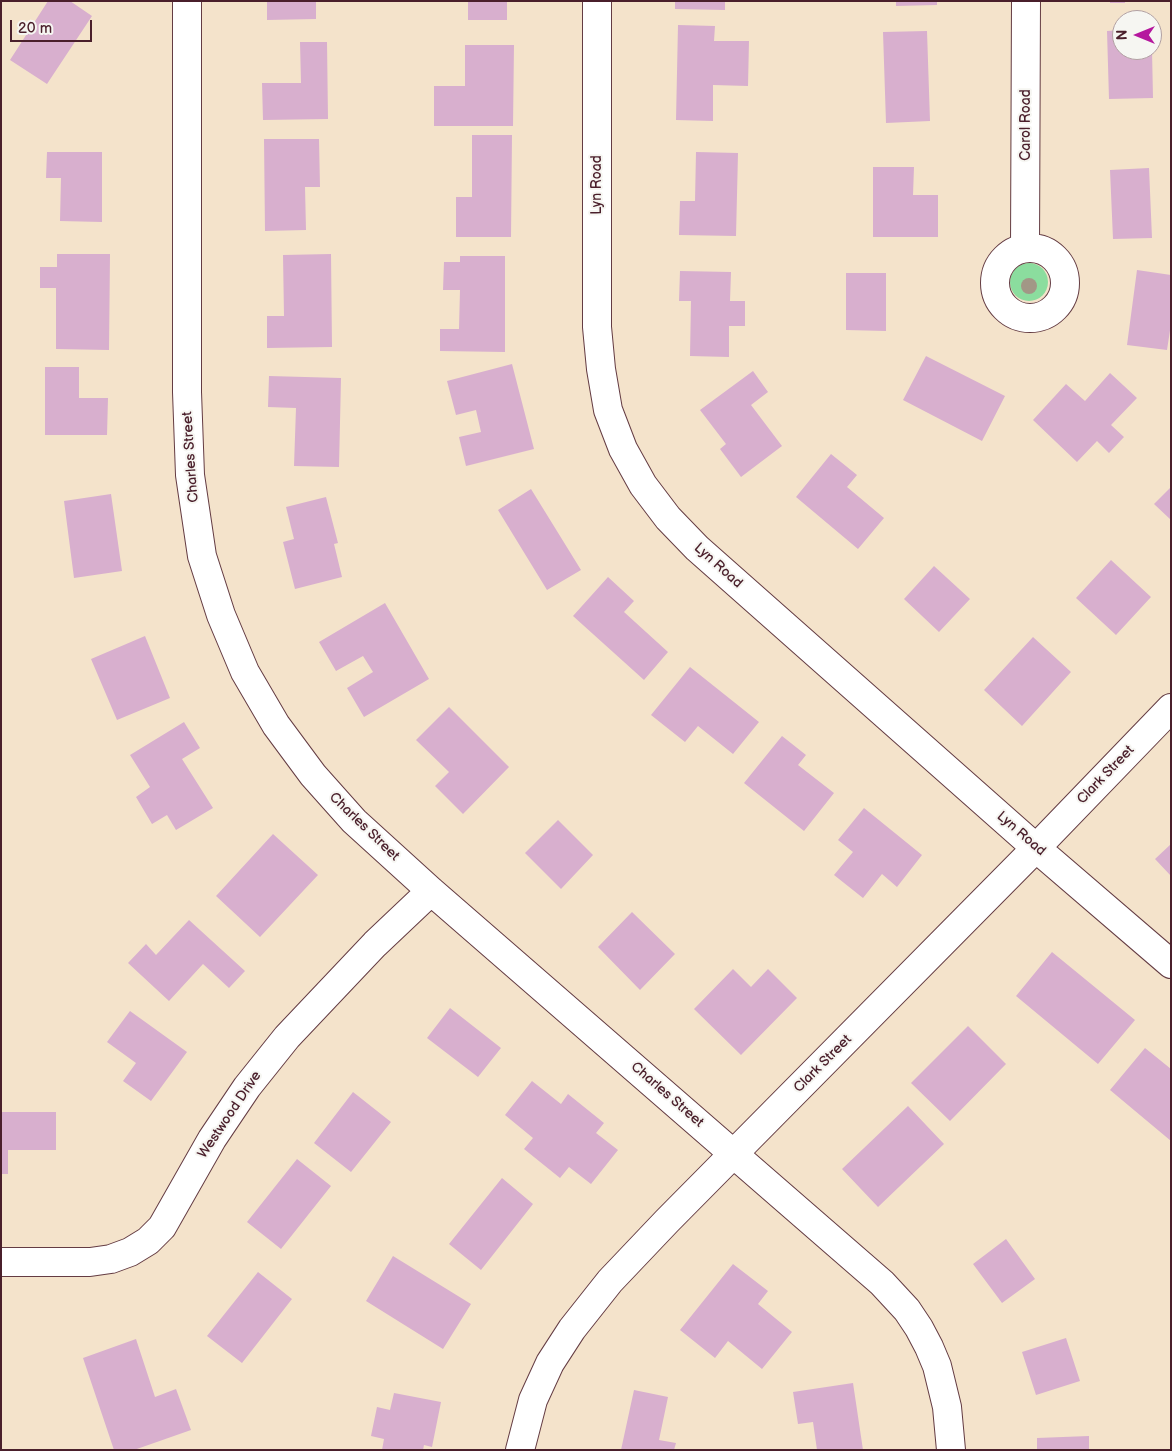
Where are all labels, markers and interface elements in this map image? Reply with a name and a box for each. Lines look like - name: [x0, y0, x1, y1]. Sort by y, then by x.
- scale bar: [12, 10, 95, 42]
- north arrow: [1112, 10, 1162, 60]
- text: 20 m: [18, 19, 52, 38]
- text: N: [1114, 30, 1131, 40]
- street label: Carol Road: [1018, 89, 1034, 161]
- street label: Lyn Road: [589, 155, 605, 215]
- street label: Charles Street: [179, 411, 203, 503]
- street label: Lyn Road: [690, 540, 746, 592]
- street label: Clark Street: [1074, 742, 1138, 808]
- street label: Charles Street: [325, 789, 403, 865]
- street label: Lyn Road: [993, 808, 1049, 860]
- street label: Clark Street: [791, 1032, 855, 1096]
- street label: Charles Street: [627, 1059, 707, 1131]
- street label: Westwood Drive: [195, 1068, 265, 1162]

